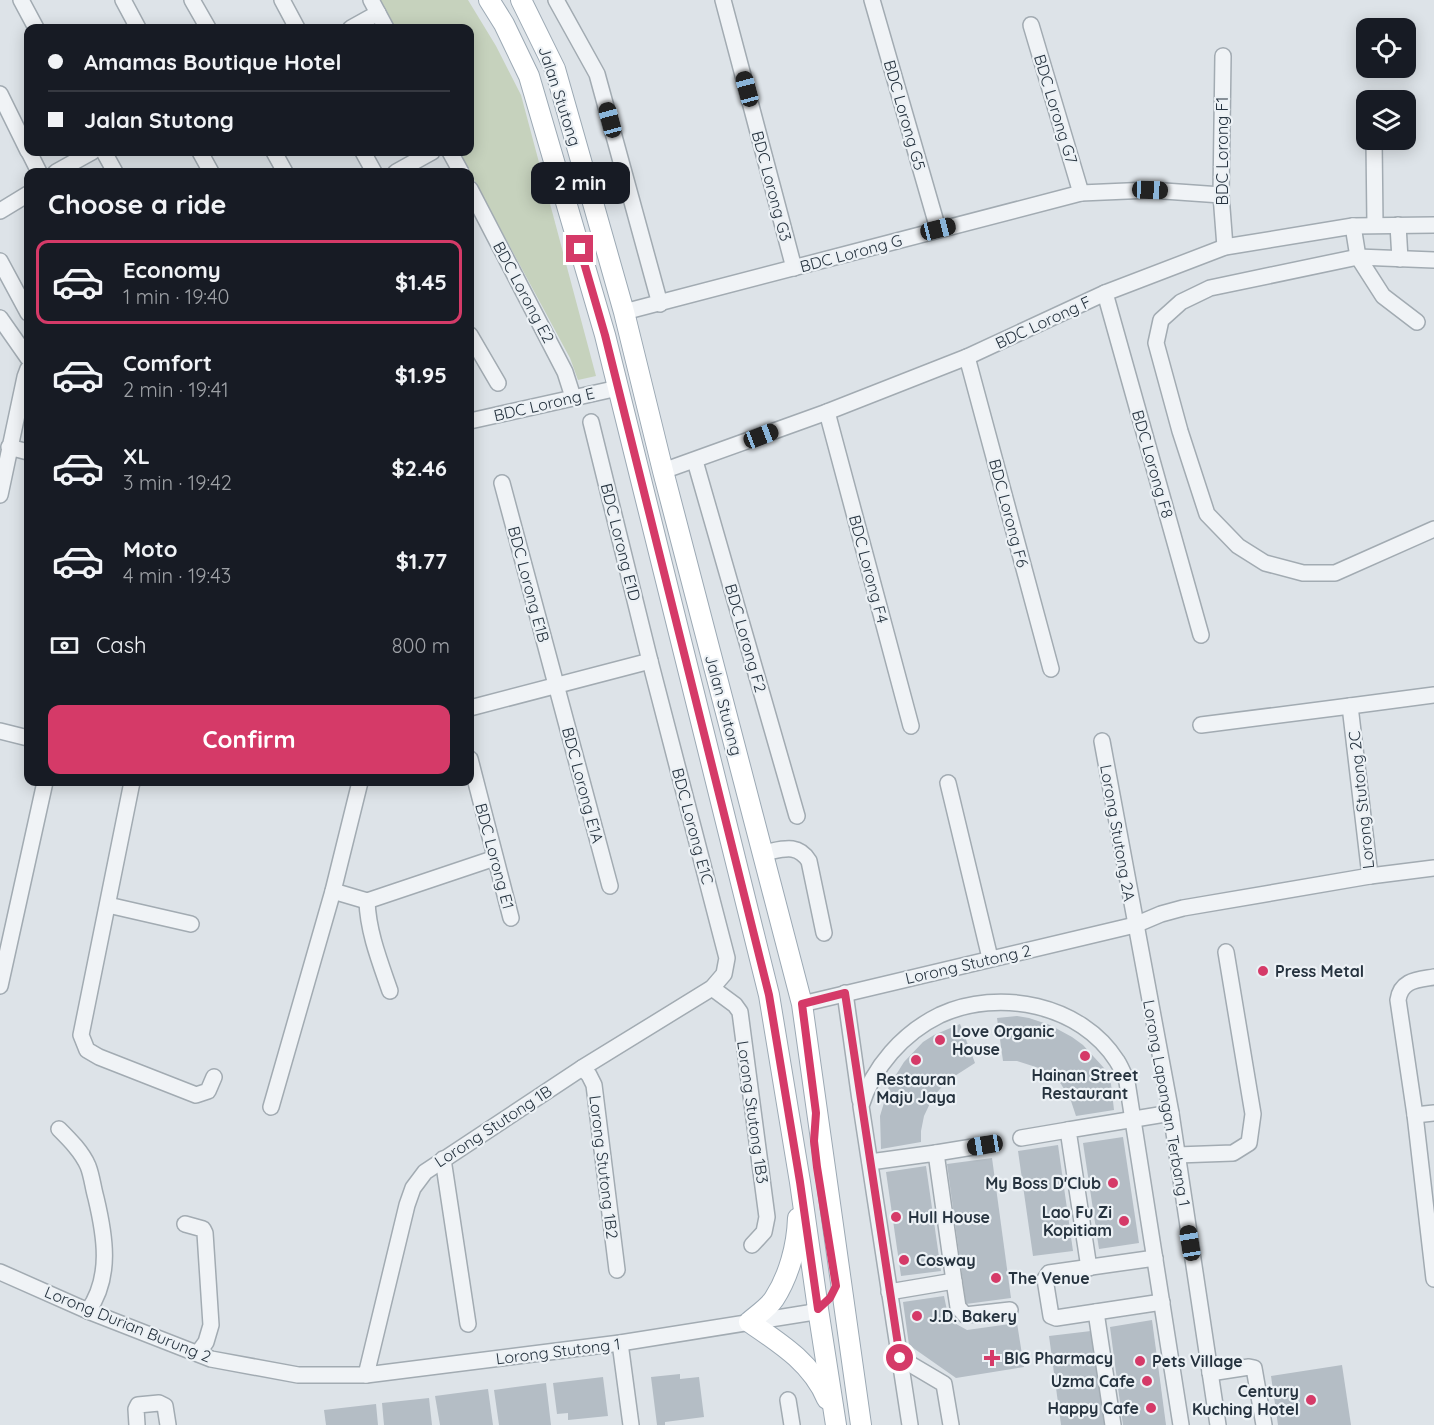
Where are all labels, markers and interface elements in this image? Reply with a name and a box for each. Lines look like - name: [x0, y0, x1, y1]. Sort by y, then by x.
- map controls: [1356, 18, 1416, 150]
- button: locate: [1356, 18, 1416, 78]
- street label: Jalan Stutong: [534, 44, 586, 148]
- text: Amamas Boutique Hotel: [84, 48, 341, 76]
- street label: BDC Lorong G7: [1030, 52, 1082, 166]
- street label: BDC Lorong G5: [880, 58, 930, 172]
- car: [734, 69, 760, 109]
- button: layers: [1356, 90, 1416, 150]
- street label: BDC Lorong F1: [1212, 97, 1232, 205]
- car: [597, 100, 623, 140]
- text: Jalan Stutong: [84, 106, 234, 134]
- street label: BDC Lorong G3: [748, 129, 796, 243]
- callout: 2 min: [530, 162, 630, 204]
- text: 2 min: [554, 170, 607, 195]
- car: [1132, 180, 1168, 200]
- text: Choose a ride: [48, 187, 226, 221]
- car: [918, 216, 958, 242]
- street label: BDC Lorong G: [798, 230, 904, 276]
- route end: [566, 235, 593, 262]
- street label: BDC Lorong E2: [489, 238, 559, 346]
- icon: car: [51, 255, 105, 309]
- text: Economy: [123, 256, 221, 284]
- text: $1.45: [395, 268, 447, 296]
- text: 1 min · 19:40: [123, 284, 230, 309]
- street label: BDC Lorong F: [992, 291, 1094, 353]
- icon: car: [51, 348, 105, 402]
- text: Comfort: [123, 349, 212, 377]
- text: $1.95: [395, 361, 447, 389]
- text: 2 min · 19:41: [123, 377, 229, 402]
- street label: BDC Lorong E: [492, 383, 596, 425]
- street label: BDC Lorong F8: [1128, 408, 1178, 520]
- car: [741, 421, 781, 451]
- icon: car: [51, 441, 105, 495]
- text: XL: [123, 442, 150, 470]
- text: $2.46: [391, 454, 447, 482]
- street label: BDC Lorong F6: [985, 456, 1033, 570]
- text: 3 min · 19:42: [123, 470, 232, 495]
- street label: BDC Lorong E1D: [597, 481, 645, 603]
- street label: BDC Lorong F4: [845, 513, 893, 625]
- street label: BDC Lorong E1B: [504, 524, 554, 644]
- icon: car: [51, 534, 105, 588]
- text: Moto: [123, 535, 177, 563]
- text: $1.77: [396, 547, 447, 575]
- text: 4 min · 19:43: [123, 563, 231, 588]
- street label: BDC Lorong F2: [721, 581, 771, 695]
- icon: cash: [48, 629, 81, 662]
- text: Cash: [96, 631, 147, 659]
- text: 800 m: [392, 633, 450, 658]
- street label: Jalan Stutong: [701, 652, 747, 758]
- button: Confirm: [48, 705, 450, 774]
- street label: BDC Lorong E1A: [558, 725, 608, 845]
- street label: Lorong Stutong 2C: [1344, 730, 1378, 870]
- street label: Lorong Stutong 2A: [1096, 763, 1140, 903]
- street label: BDC Lorong E1C: [668, 766, 718, 886]
- street label: BDC Lorong E1: [471, 801, 519, 911]
- street label: Lorong Stutong 2: [903, 940, 1033, 988]
- place label: Press Metal: [1275, 961, 1364, 981]
- marker: Press Metal: [1256, 964, 1270, 978]
- street label: Lorong Lapangan Terbang 1: [1139, 998, 1195, 1208]
- place label: Love Organic House: [952, 1021, 1054, 1059]
- marker: Love Organic House: [933, 1033, 947, 1047]
- street label: Lorong Stutong 1B3: [733, 1039, 773, 1185]
- marker: Hainan Street Restaurant: [1078, 1049, 1092, 1063]
- marker: Restauran Maju Jaya: [909, 1053, 923, 1067]
- place label: Hainan Street Restaurant: [1031, 1065, 1139, 1103]
- place label: Restauran Maju Jaya: [876, 1069, 956, 1107]
- street label: Lorong Stutong 1B: [431, 1081, 555, 1171]
- street label: Lorong Stutong 1B2: [585, 1094, 623, 1240]
- car: [966, 1133, 1004, 1157]
- place label: My Boss D'Club: [985, 1173, 1101, 1193]
- marker: My Boss D'Club: [1106, 1176, 1120, 1190]
- place label: Lao Fu Zi Kopitiam: [1042, 1202, 1112, 1240]
- place label: Hull House: [908, 1207, 990, 1227]
- marker: Hull House: [889, 1210, 903, 1224]
- marker: Lao Fu Zi Kopitiam: [1117, 1214, 1131, 1228]
- car: [1178, 1224, 1202, 1262]
- place label: Cosway: [916, 1250, 976, 1270]
- marker: Cosway: [897, 1253, 911, 1267]
- place label: The Venue: [1008, 1268, 1090, 1288]
- marker: The Venue: [989, 1271, 1003, 1285]
- street label: Lorong Durian Burung 2: [42, 1281, 214, 1367]
- place label: J.D. Bakery: [929, 1306, 1017, 1326]
- marker: J.D. Bakery: [910, 1309, 924, 1323]
- street label: Lorong Stutong 1: [495, 1333, 621, 1369]
- route start: [886, 1344, 913, 1371]
- place label: BIG Pharmacy: [1004, 1348, 1113, 1368]
- marker: BIG Pharmacy: [985, 1351, 999, 1365]
- place label: Pets Village: [1152, 1351, 1243, 1371]
- marker: Pets Village: [1133, 1354, 1147, 1368]
- place label: Uzma Cafe: [1051, 1371, 1135, 1391]
- marker: Uzma Cafe: [1140, 1374, 1154, 1388]
- place label: Century Kuching Hotel: [1192, 1381, 1299, 1419]
- marker: Century Kuching Hotel: [1304, 1393, 1318, 1407]
- place label: Happy Cafe: [1047, 1398, 1139, 1418]
- marker: Happy Cafe: [1144, 1401, 1158, 1415]

